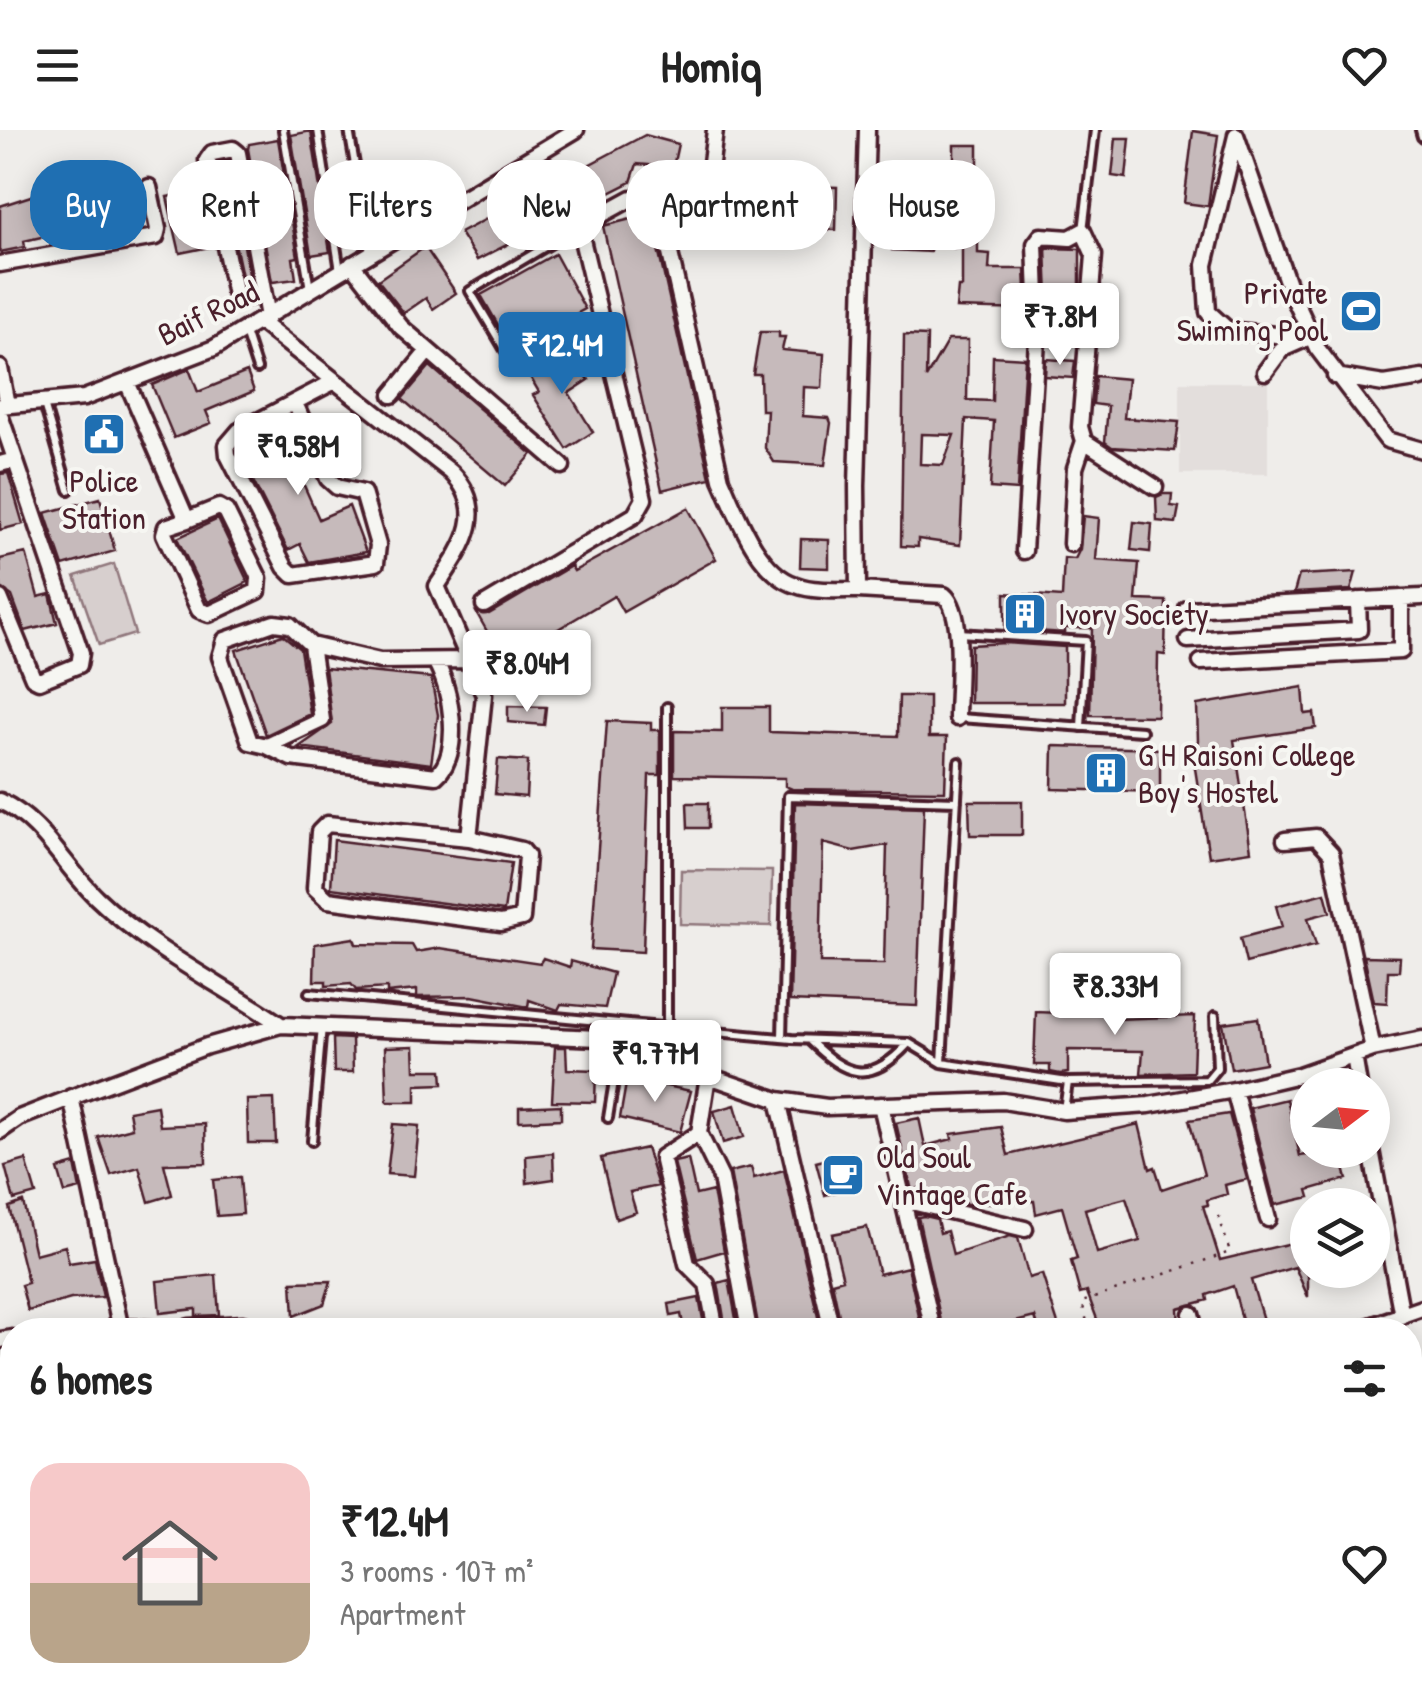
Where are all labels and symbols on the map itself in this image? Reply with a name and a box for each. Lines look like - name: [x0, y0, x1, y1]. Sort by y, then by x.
- street label: Baif Road: [150, 270, 265, 355]
- place label: Private Swiming Pool: [1177, 271, 1328, 351]
- pin: ₹7.8M: [990, 283, 1130, 368]
- sports icon: Private Swiming Pool: [1338, 288, 1384, 334]
- pin: ₹12.4M: [481, 312, 643, 397]
- public building icon: Police Station: [81, 411, 127, 457]
- pin: ₹9.58M: [217, 413, 379, 498]
- place label: Police Station: [62, 459, 146, 539]
- building icon: Ivory Society: [1002, 591, 1048, 637]
- place label: Ivory Society: [1058, 592, 1209, 635]
- pin: ₹8.04M: [446, 630, 608, 715]
- place label: G H Raisoni College Boy's Hostel: [1138, 733, 1356, 813]
- building icon: G H Raisoni College Boy's Hostel: [1083, 750, 1129, 796]
- pin: ₹8.33M: [1034, 953, 1196, 1038]
- pin: ₹9.77M: [574, 1020, 736, 1105]
- north arrow: [1290, 1068, 1390, 1168]
- place label: Old Soul Vintage Cafe: [876, 1135, 1028, 1215]
- cafe icon: Old Soul Vintage Cafe: [820, 1152, 866, 1198]

